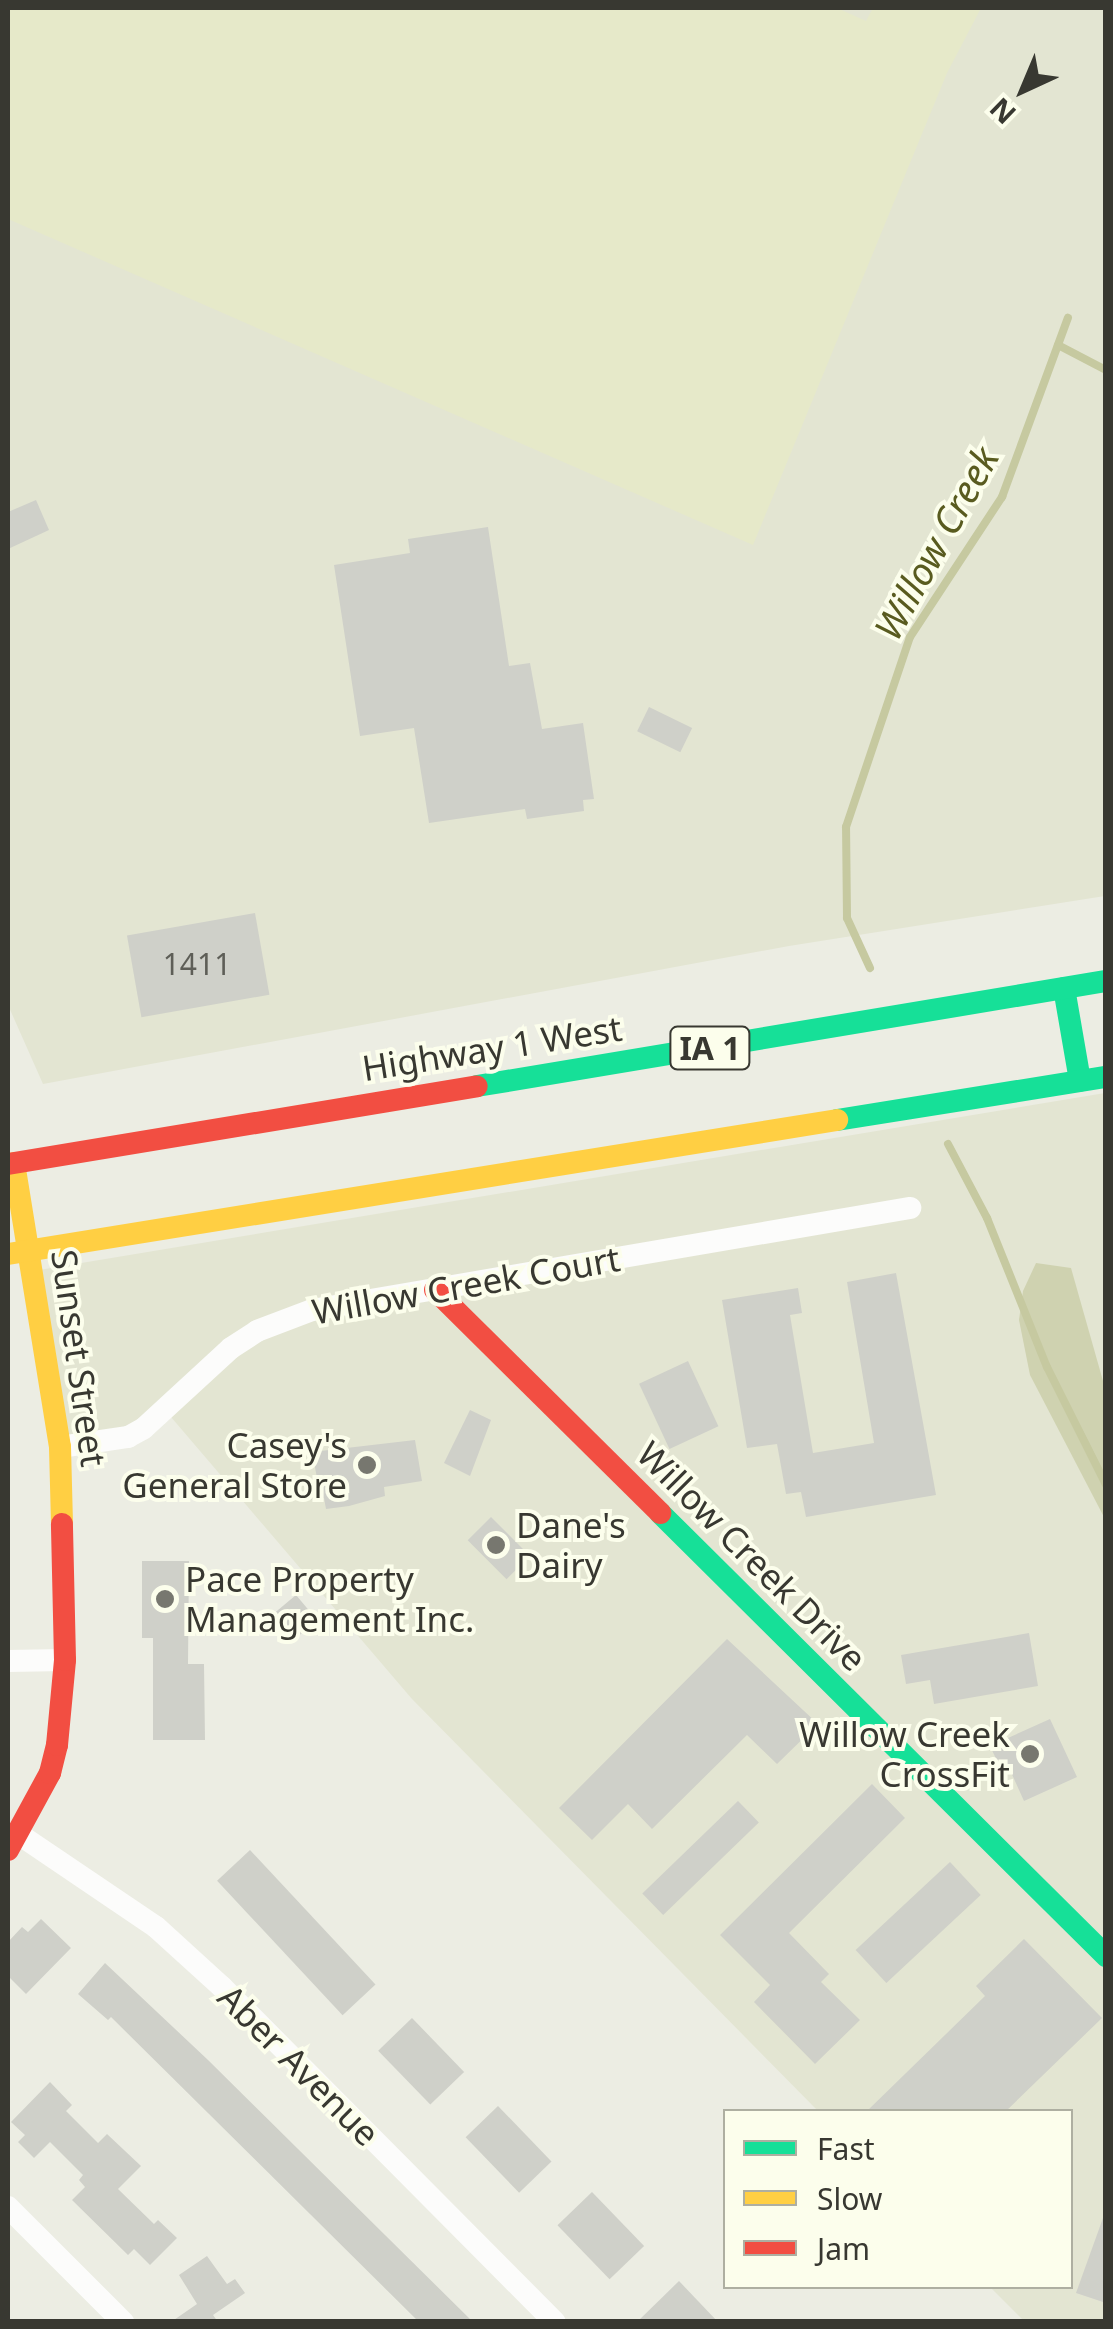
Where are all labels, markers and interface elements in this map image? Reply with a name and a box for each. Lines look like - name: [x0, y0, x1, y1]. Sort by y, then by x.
- north arrow: [973, 40, 1073, 140]
- text: N: [981, 90, 1024, 133]
- water label: Willow Creek: [864, 439, 1008, 647]
- house number: 1411: [163, 946, 231, 982]
- street label: Highway 1 West: [359, 1007, 625, 1089]
- road number: IA 1: [668, 1021, 752, 1075]
- street label: Willow Creek Court: [309, 1237, 623, 1333]
- street label: Sunset Street: [43, 1247, 115, 1469]
- place label: Casey's General Store: [122, 1424, 347, 1506]
- street label: Willow Creek Drive: [629, 1433, 875, 1679]
- marker: Casey's General Store: [356, 1454, 378, 1476]
- place label: Dane's Dairy: [516, 1504, 626, 1586]
- marker: Dane's Dairy: [485, 1534, 507, 1556]
- place label: Pace Property Management Inc.: [185, 1558, 474, 1640]
- marker: Pace Property Management Inc.: [154, 1588, 176, 1610]
- place label: Willow Creek CrossFit: [799, 1713, 1010, 1795]
- marker: Willow Creek CrossFit: [1019, 1743, 1041, 1765]
- street label: Aber Avenue: [210, 1976, 388, 2154]
- legend: [723, 2109, 1073, 2289]
- text: Fast: [817, 2128, 875, 2169]
- text: Slow: [817, 2178, 882, 2219]
- text: Jam: [817, 2228, 870, 2269]

